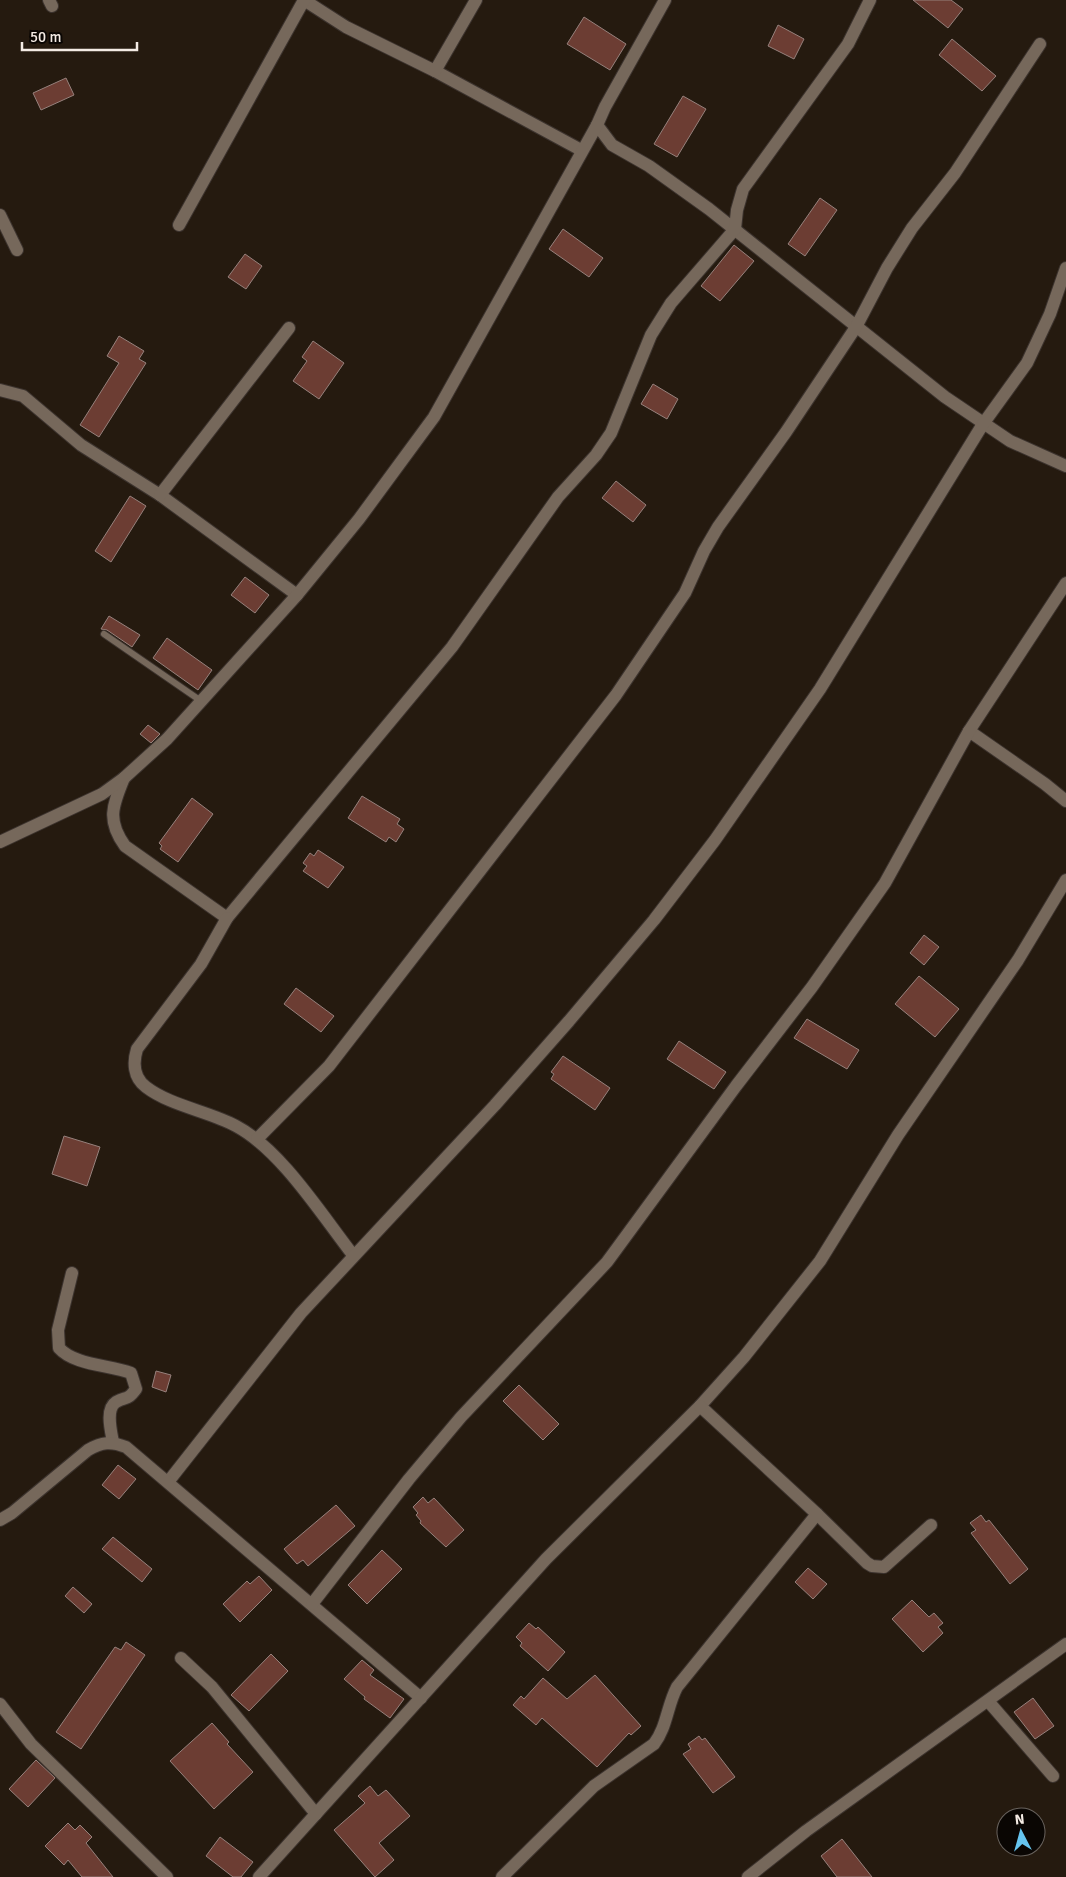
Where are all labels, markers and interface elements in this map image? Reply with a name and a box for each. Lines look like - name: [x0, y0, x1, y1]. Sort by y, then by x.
- scale bar: [22, 20, 138, 52]
- text: 50 m: [30, 28, 61, 46]
- north arrow: [996, 1807, 1046, 1857]
- text: N: [1014, 1811, 1025, 1829]

